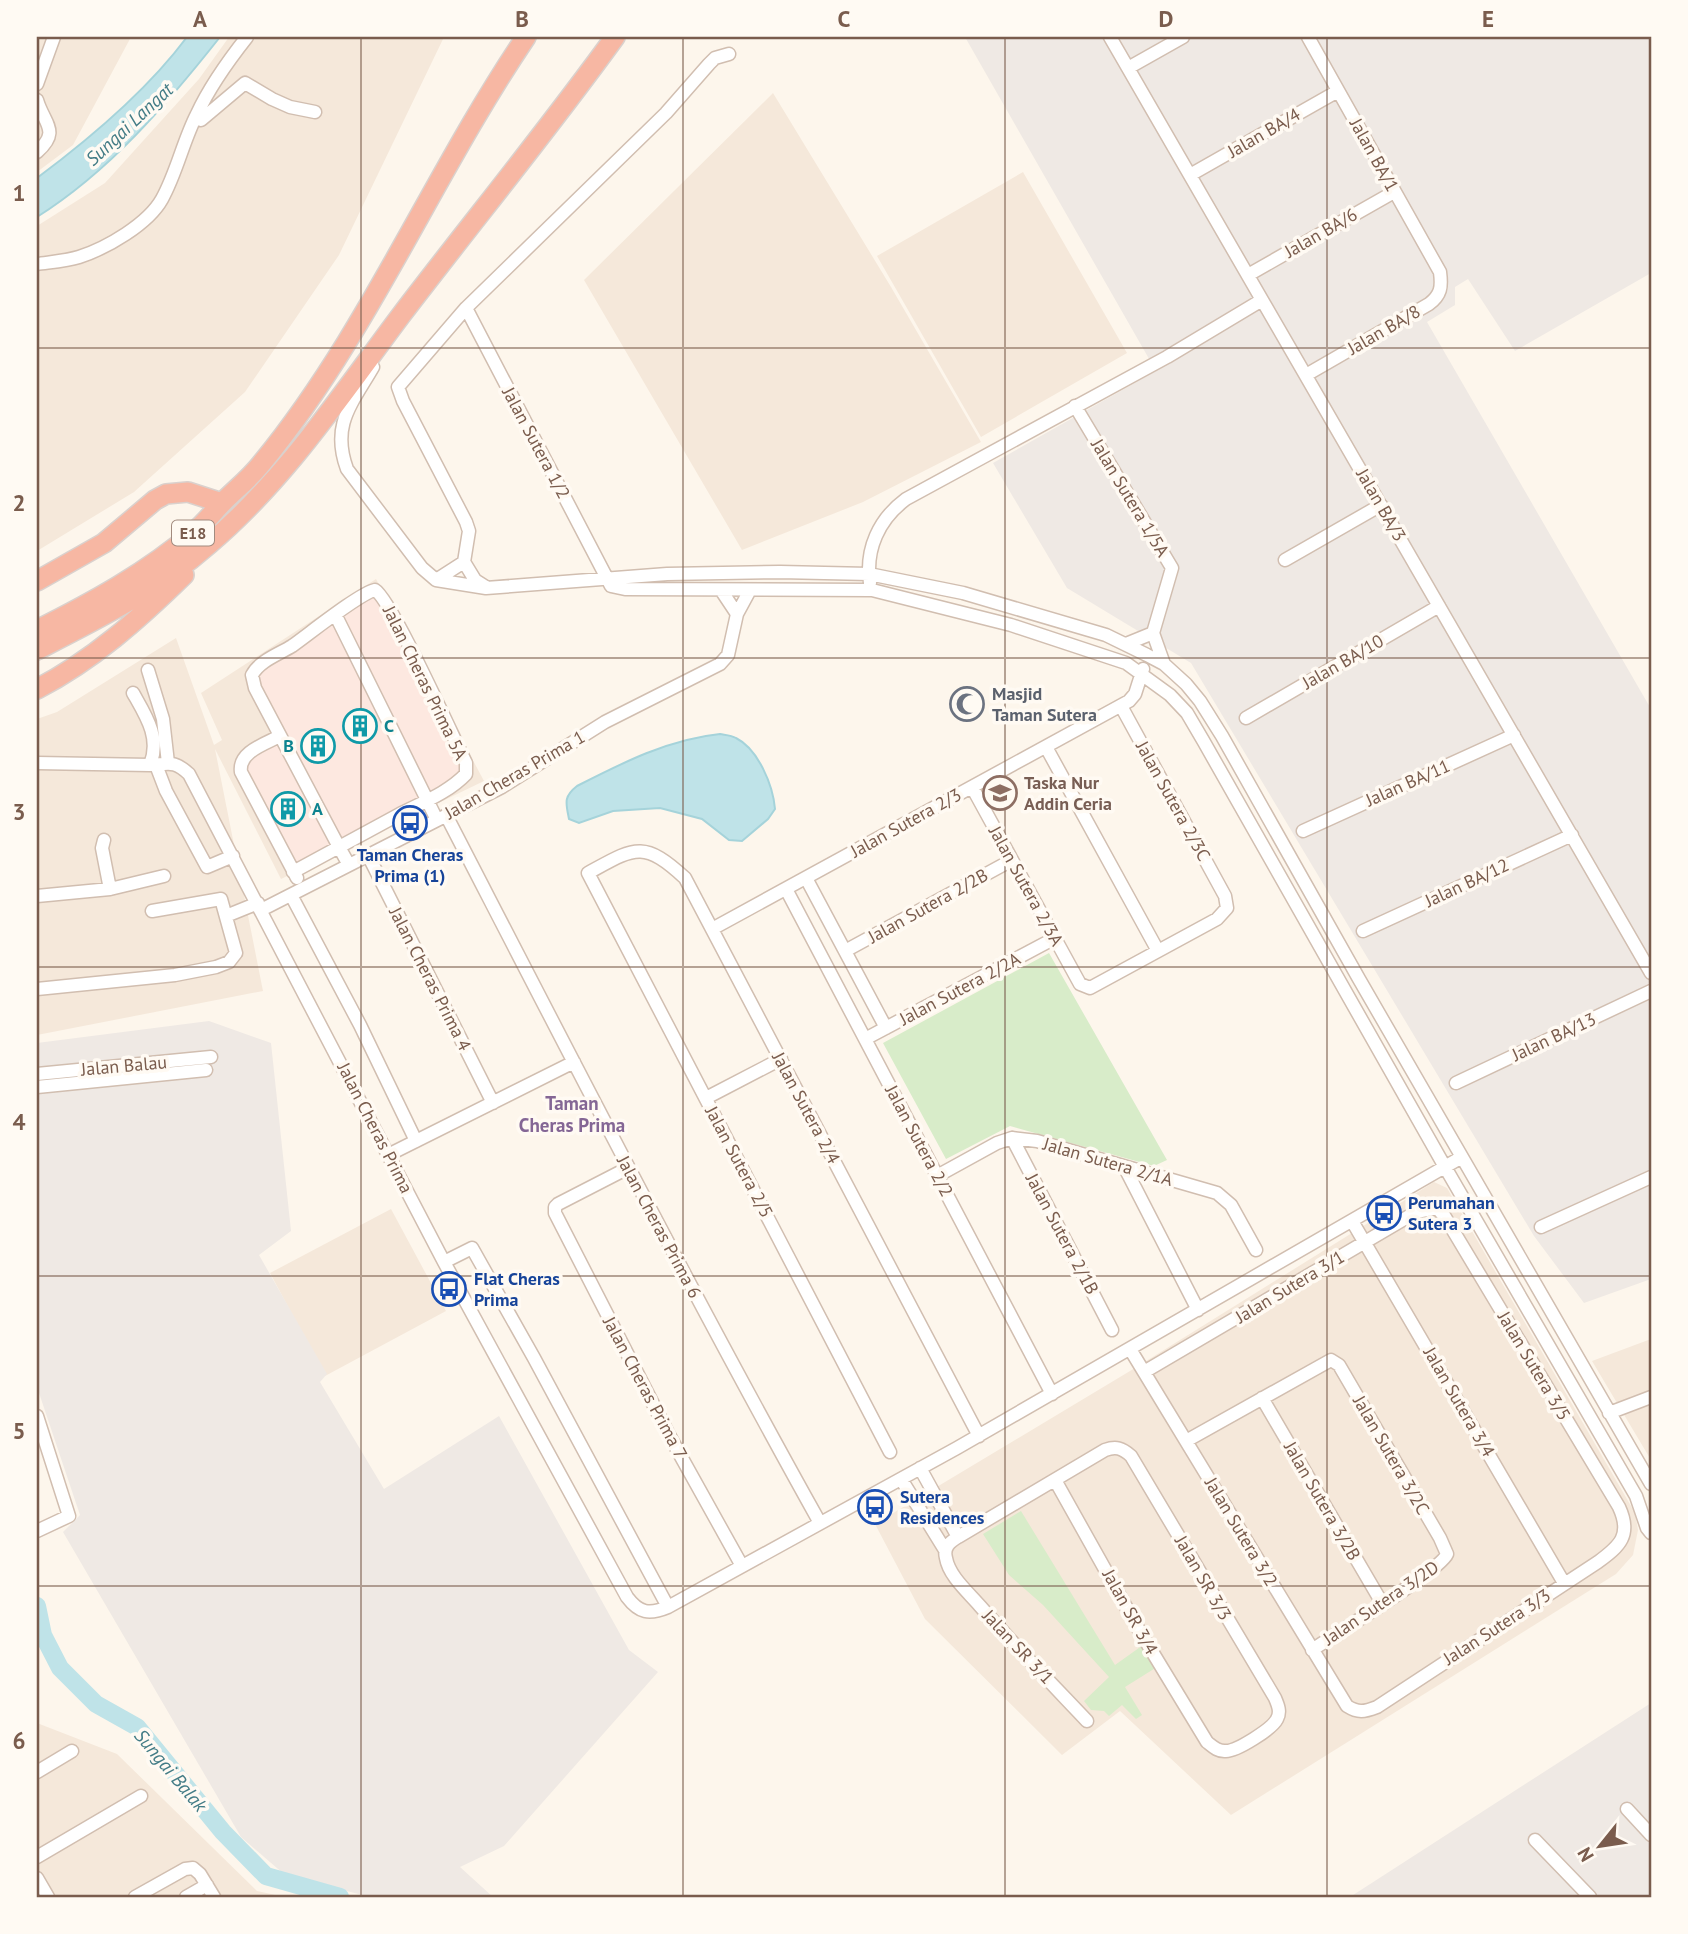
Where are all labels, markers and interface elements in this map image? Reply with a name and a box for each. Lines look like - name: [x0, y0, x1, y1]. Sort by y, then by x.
- text: A: [193, 4, 207, 33]
- text: B: [515, 4, 529, 33]
- text: C: [838, 4, 851, 33]
- text: D: [1159, 4, 1173, 33]
- text: E: [1482, 4, 1494, 33]
- water label: Sungai Langat: [80, 77, 178, 171]
- street label: Jalan BA/4: [1222, 102, 1304, 163]
- street label: Jalan BA/1: [1344, 113, 1404, 195]
- text: 1: [12, 178, 26, 207]
- street label: Jalan BA/6: [1279, 203, 1361, 263]
- street label: Jalan BA/8: [1342, 300, 1424, 360]
- street label: Jalan Sutera 1/2: [497, 382, 576, 503]
- street label: Jalan Sutera 1/5A: [1086, 434, 1175, 561]
- street label: Jalan BA/3: [1351, 463, 1411, 545]
- text: 2: [12, 488, 26, 517]
- road number: E18: [172, 520, 214, 546]
- street label: Jalan Cheras Prima 5A: [378, 602, 472, 764]
- street label: Jalan BA/10: [1297, 629, 1388, 695]
- place label: Masjid Taman Sutera: [992, 682, 1097, 726]
- mosque icon: Masjid Taman Sutera: [948, 685, 986, 723]
- building icon: C: [341, 707, 379, 745]
- place label: C: [384, 715, 394, 737]
- street label: Jalan Cheras Prima 1: [440, 725, 589, 825]
- building icon: B: [299, 727, 337, 765]
- place label: B: [283, 734, 294, 757]
- street label: Jalan Sutera 2/3C: [1131, 736, 1216, 865]
- street label: Jalan BA/11: [1361, 754, 1454, 812]
- place label: Taska Nur Addin Ceria: [1024, 771, 1112, 815]
- school or university icon: Taska Nur Addin Ceria: [981, 774, 1019, 812]
- street label: Jalan Sutera 2/3: [845, 783, 965, 863]
- building icon: A: [269, 790, 307, 828]
- text: 3: [12, 797, 26, 826]
- place label: A: [312, 797, 323, 820]
- bus stop icon: Taman Cheras Prima (1): [391, 804, 429, 842]
- street label: Jalan Sutera 2/3A: [983, 821, 1069, 950]
- place label: Taman Cheras Prima (1): [357, 843, 464, 887]
- street label: Jalan BA/12: [1420, 853, 1512, 912]
- street label: Jalan Sutera 2/2B: [863, 863, 992, 949]
- street label: Jalan Cheras Prima 4: [384, 902, 477, 1055]
- street label: Jalan Sutera 2/2A: [894, 947, 1025, 1031]
- street label: Jalan BA/13: [1507, 1007, 1599, 1066]
- street label: Jalan Sutera 2/4: [767, 1047, 846, 1168]
- street label: Jalan Balau: [79, 1050, 168, 1081]
- street label: Jalan Cheras Prima: [332, 1058, 418, 1197]
- street label: Jalan Sutera 2/2: [880, 1080, 959, 1201]
- district label: Taman Cheras Prima: [519, 1091, 625, 1137]
- street label: Jalan Sutera 2/5: [700, 1101, 779, 1222]
- text: 4: [12, 1107, 26, 1136]
- street label: Jalan Sutera 2/1A: [1040, 1132, 1176, 1191]
- street label: Jalan Cheras Prima 6: [612, 1151, 707, 1302]
- street label: Jalan Sutera 2/1B: [1020, 1168, 1104, 1298]
- place label: Perumahan Sutera 3: [1408, 1191, 1495, 1235]
- bus stop icon: Perumahan Sutera 3: [1365, 1194, 1403, 1232]
- street label: Jalan Sutera 3/1: [1230, 1245, 1348, 1329]
- place label: Flat Cheras Prima: [474, 1267, 560, 1311]
- bus stop icon: Flat Cheras Prima: [430, 1270, 468, 1308]
- street label: Jalan Sutera 3/5: [1492, 1306, 1576, 1424]
- street label: Jalan Cheras Prima 7: [598, 1312, 693, 1463]
- street label: Jalan Sutera 3/4: [1418, 1342, 1500, 1461]
- street label: Jalan Sutera 3/2C: [1348, 1390, 1435, 1518]
- text: 5: [12, 1416, 26, 1445]
- street label: Jalan Sutera 3/2B: [1279, 1436, 1366, 1564]
- street label: Jalan Sutera 3/2: [1199, 1472, 1283, 1590]
- place label: Sutera Residences: [900, 1485, 985, 1529]
- bus stop icon: Sutera Residences: [856, 1488, 894, 1526]
- street label: Jalan SR 3/3: [1169, 1530, 1237, 1624]
- street label: Jalan Sutera 3/2D: [1318, 1555, 1443, 1650]
- street label: Jalan SR 3/4: [1097, 1564, 1163, 1659]
- street label: Jalan Sutera 3/3: [1438, 1583, 1555, 1670]
- street label: Jalan SR 3/1: [977, 1604, 1059, 1689]
- water label: Sungai Balak: [129, 1724, 214, 1817]
- text: 6: [12, 1726, 26, 1755]
- north arrow: [1566, 1812, 1636, 1882]
- text: N: [1572, 1843, 1599, 1866]

